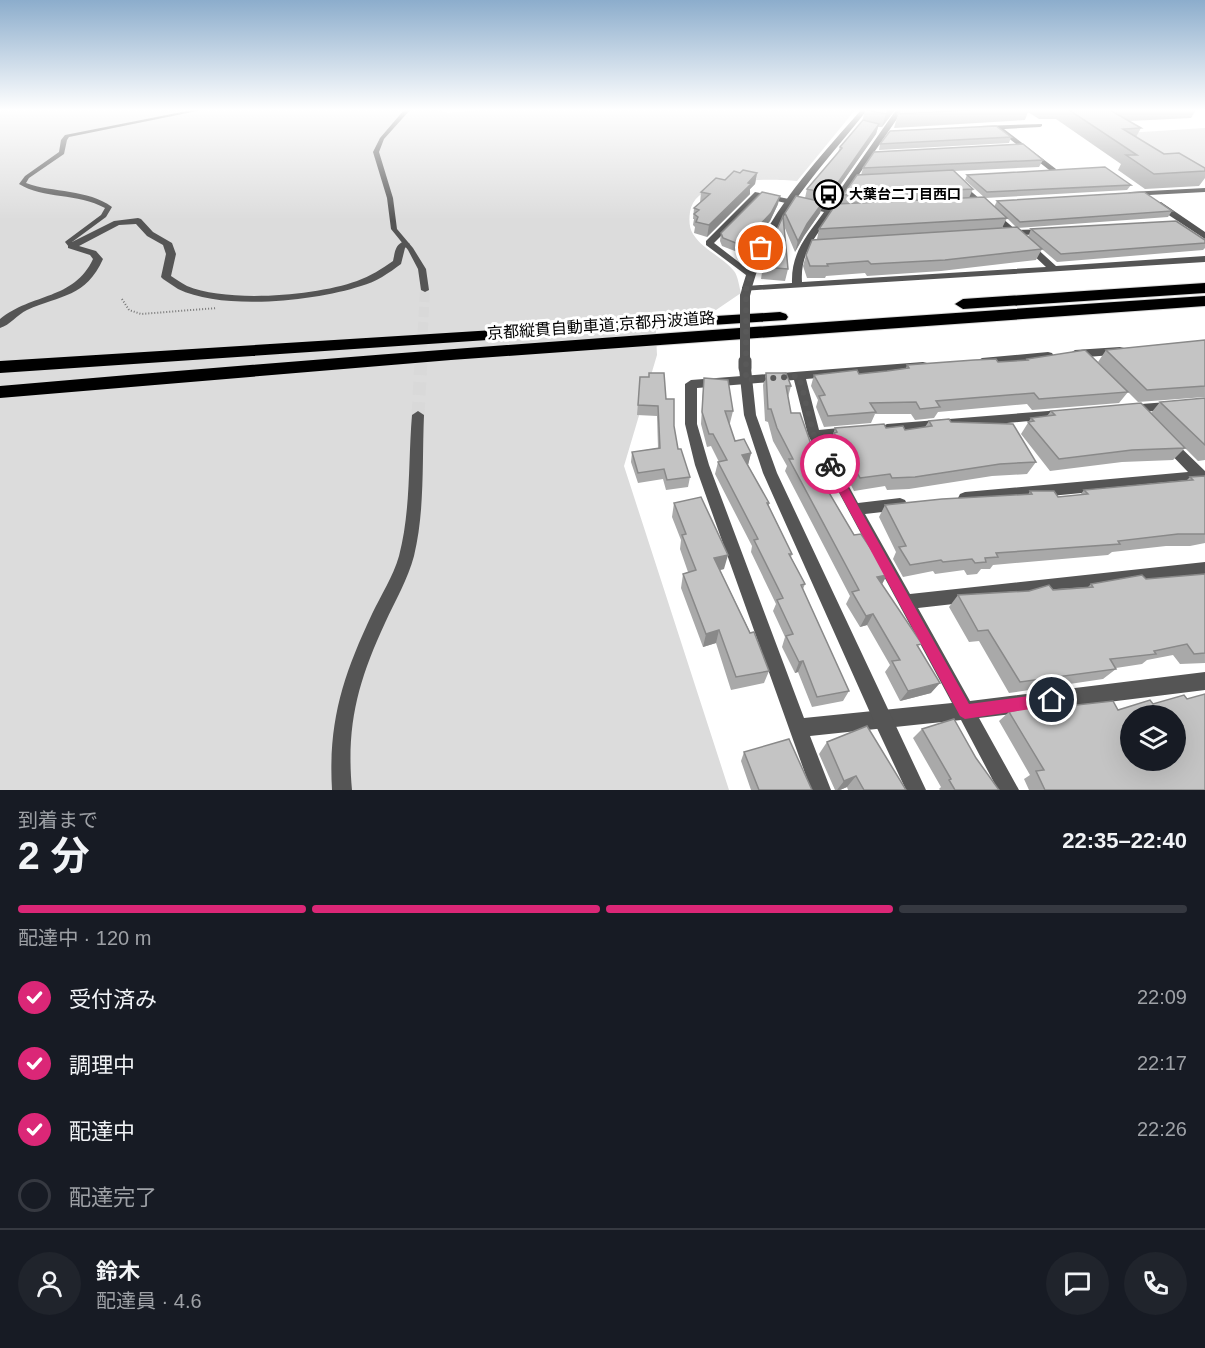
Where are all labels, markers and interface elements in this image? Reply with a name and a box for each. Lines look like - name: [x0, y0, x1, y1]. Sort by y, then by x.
- bus stop icon: 大葉台二丁目西口: [812, 178, 844, 210]
- place label: 大葉台二丁目西口: [849, 186, 961, 202]
- pin: [735, 222, 786, 273]
- icon: bag: [744, 231, 777, 264]
- street label: 京都縦貫自動車道;京都丹波道路: [486, 309, 716, 342]
- courier: [800, 434, 860, 494]
- icon: bike: [814, 448, 847, 481]
- pin: [1026, 674, 1077, 725]
- icon: home: [1035, 683, 1068, 716]
- map controls: [1120, 705, 1186, 771]
- button: layers: [1120, 705, 1186, 771]
- text: 到着まで: [18, 809, 98, 831]
- text: 22:35–22:40: [1062, 828, 1187, 853]
- text: 2 分: [18, 834, 90, 877]
- text: 配達中 · 120 m: [18, 927, 151, 949]
- icon: check: [18, 981, 51, 1014]
- text: 22:09: [1137, 986, 1187, 1008]
- text: 受付済み: [69, 987, 157, 1012]
- icon: check: [18, 1047, 51, 1080]
- text: 22:17: [1137, 1052, 1187, 1074]
- text: 調理中: [69, 1053, 135, 1078]
- icon: check: [18, 1113, 51, 1146]
- text: 22:26: [1137, 1118, 1187, 1140]
- text: 配達中: [69, 1119, 135, 1144]
- text: 配達完了: [69, 1185, 157, 1210]
- button: person: [18, 1252, 81, 1315]
- button: chat: [1046, 1252, 1109, 1315]
- button: phone: [1124, 1252, 1187, 1315]
- text: 鈴木: [96, 1259, 140, 1284]
- text: 配達員 · 4.6: [96, 1290, 202, 1312]

